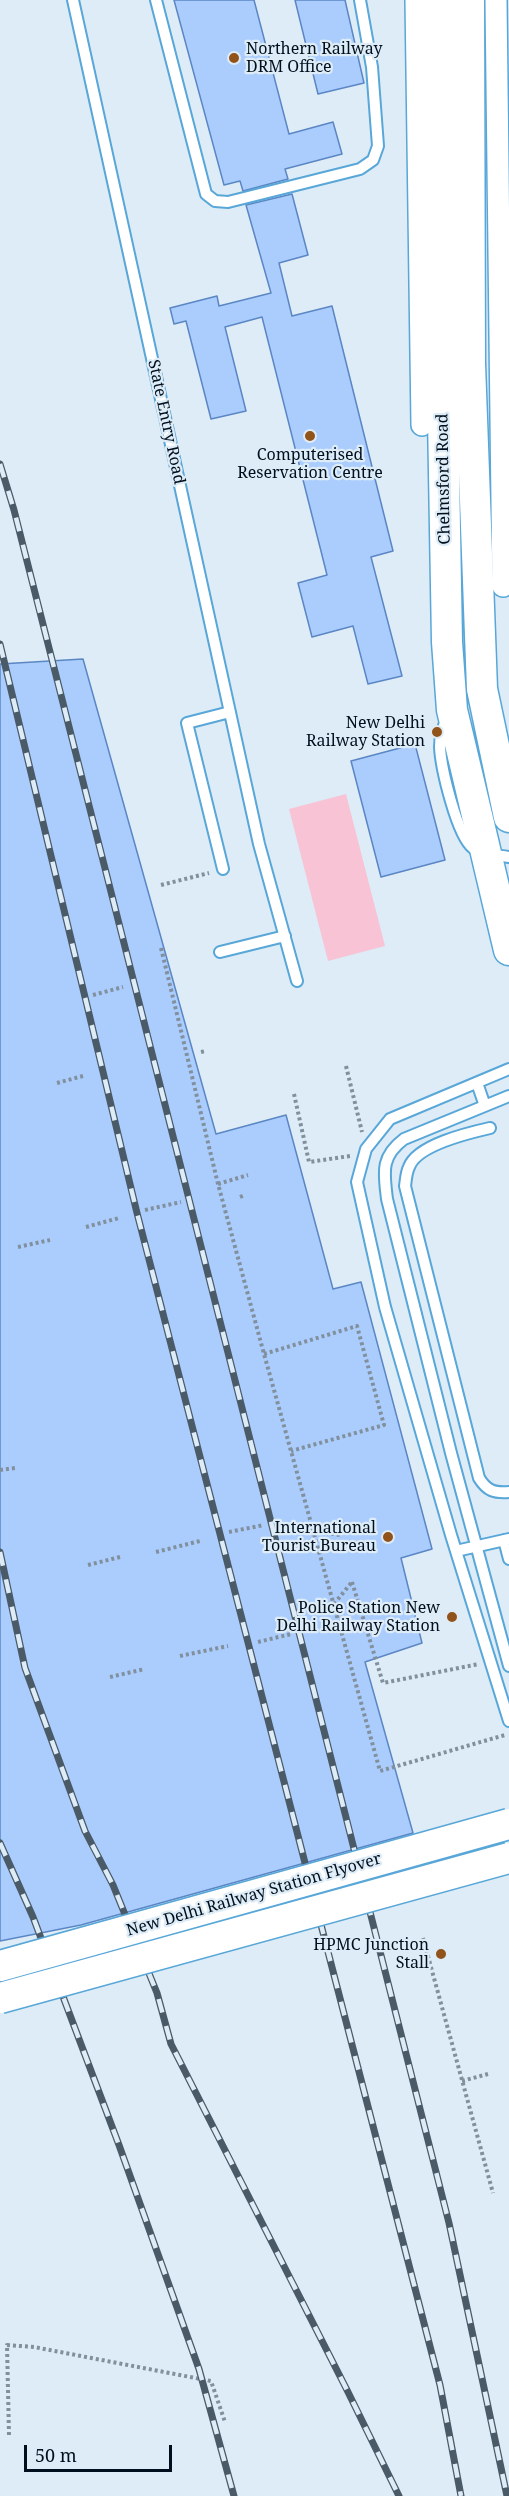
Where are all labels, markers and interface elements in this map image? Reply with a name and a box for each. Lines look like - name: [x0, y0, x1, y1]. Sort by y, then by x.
- place label: Northern Railway DRM Office: [246, 39, 382, 77]
- marker: Northern Railway DRM Office: [227, 51, 241, 65]
- street label: State Entry Road: [143, 358, 189, 486]
- street label: Chelmsford Road: [433, 413, 455, 545]
- marker: Computerised Reservation Centre: [303, 429, 317, 443]
- place label: Computerised Reservation Centre: [237, 445, 383, 483]
- place label: New Delhi Railway Station: [306, 713, 425, 751]
- marker: New Delhi Railway Station: [430, 725, 444, 739]
- place label: International Tourist Bureau: [262, 1518, 376, 1556]
- marker: International Tourist Bureau: [381, 1530, 395, 1544]
- place label: Police Station New Delhi Railway Station: [276, 1598, 440, 1636]
- marker: Police Station New Delhi Railway Station: [445, 1610, 459, 1624]
- street label: New Delhi Railway Station Flyover: [124, 1849, 384, 1941]
- place label: HPMC Junction Stall: [313, 1935, 429, 1973]
- marker: HPMC Junction Stall: [434, 1947, 448, 1961]
- scale bar: [27, 2433, 176, 2471]
- text: 50 m: [35, 2443, 77, 2467]

